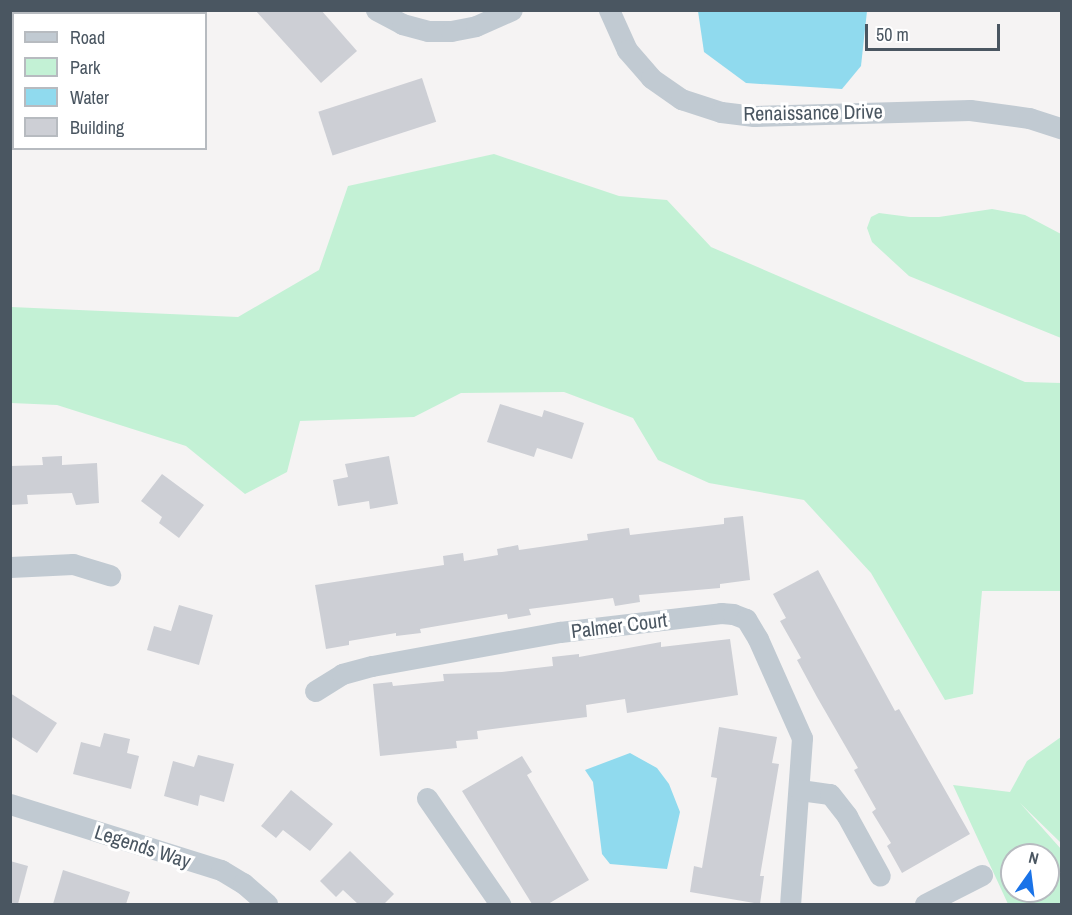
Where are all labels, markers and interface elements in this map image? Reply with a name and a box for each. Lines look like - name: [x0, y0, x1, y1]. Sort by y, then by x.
- legend: [12, 12, 207, 150]
- scale bar: [868, 12, 1003, 50]
- text: 50 m: [876, 22, 909, 47]
- text: Road: [70, 25, 105, 50]
- text: Park: [70, 55, 100, 80]
- text: Water: [70, 85, 109, 110]
- street label: Renaissance Drive: [743, 99, 883, 125]
- text: Building: [70, 115, 124, 140]
- street label: Palmer Court: [570, 607, 668, 643]
- street label: Legends Way: [92, 819, 194, 873]
- north arrow: [1000, 843, 1060, 903]
- text: N: [1027, 846, 1041, 869]

